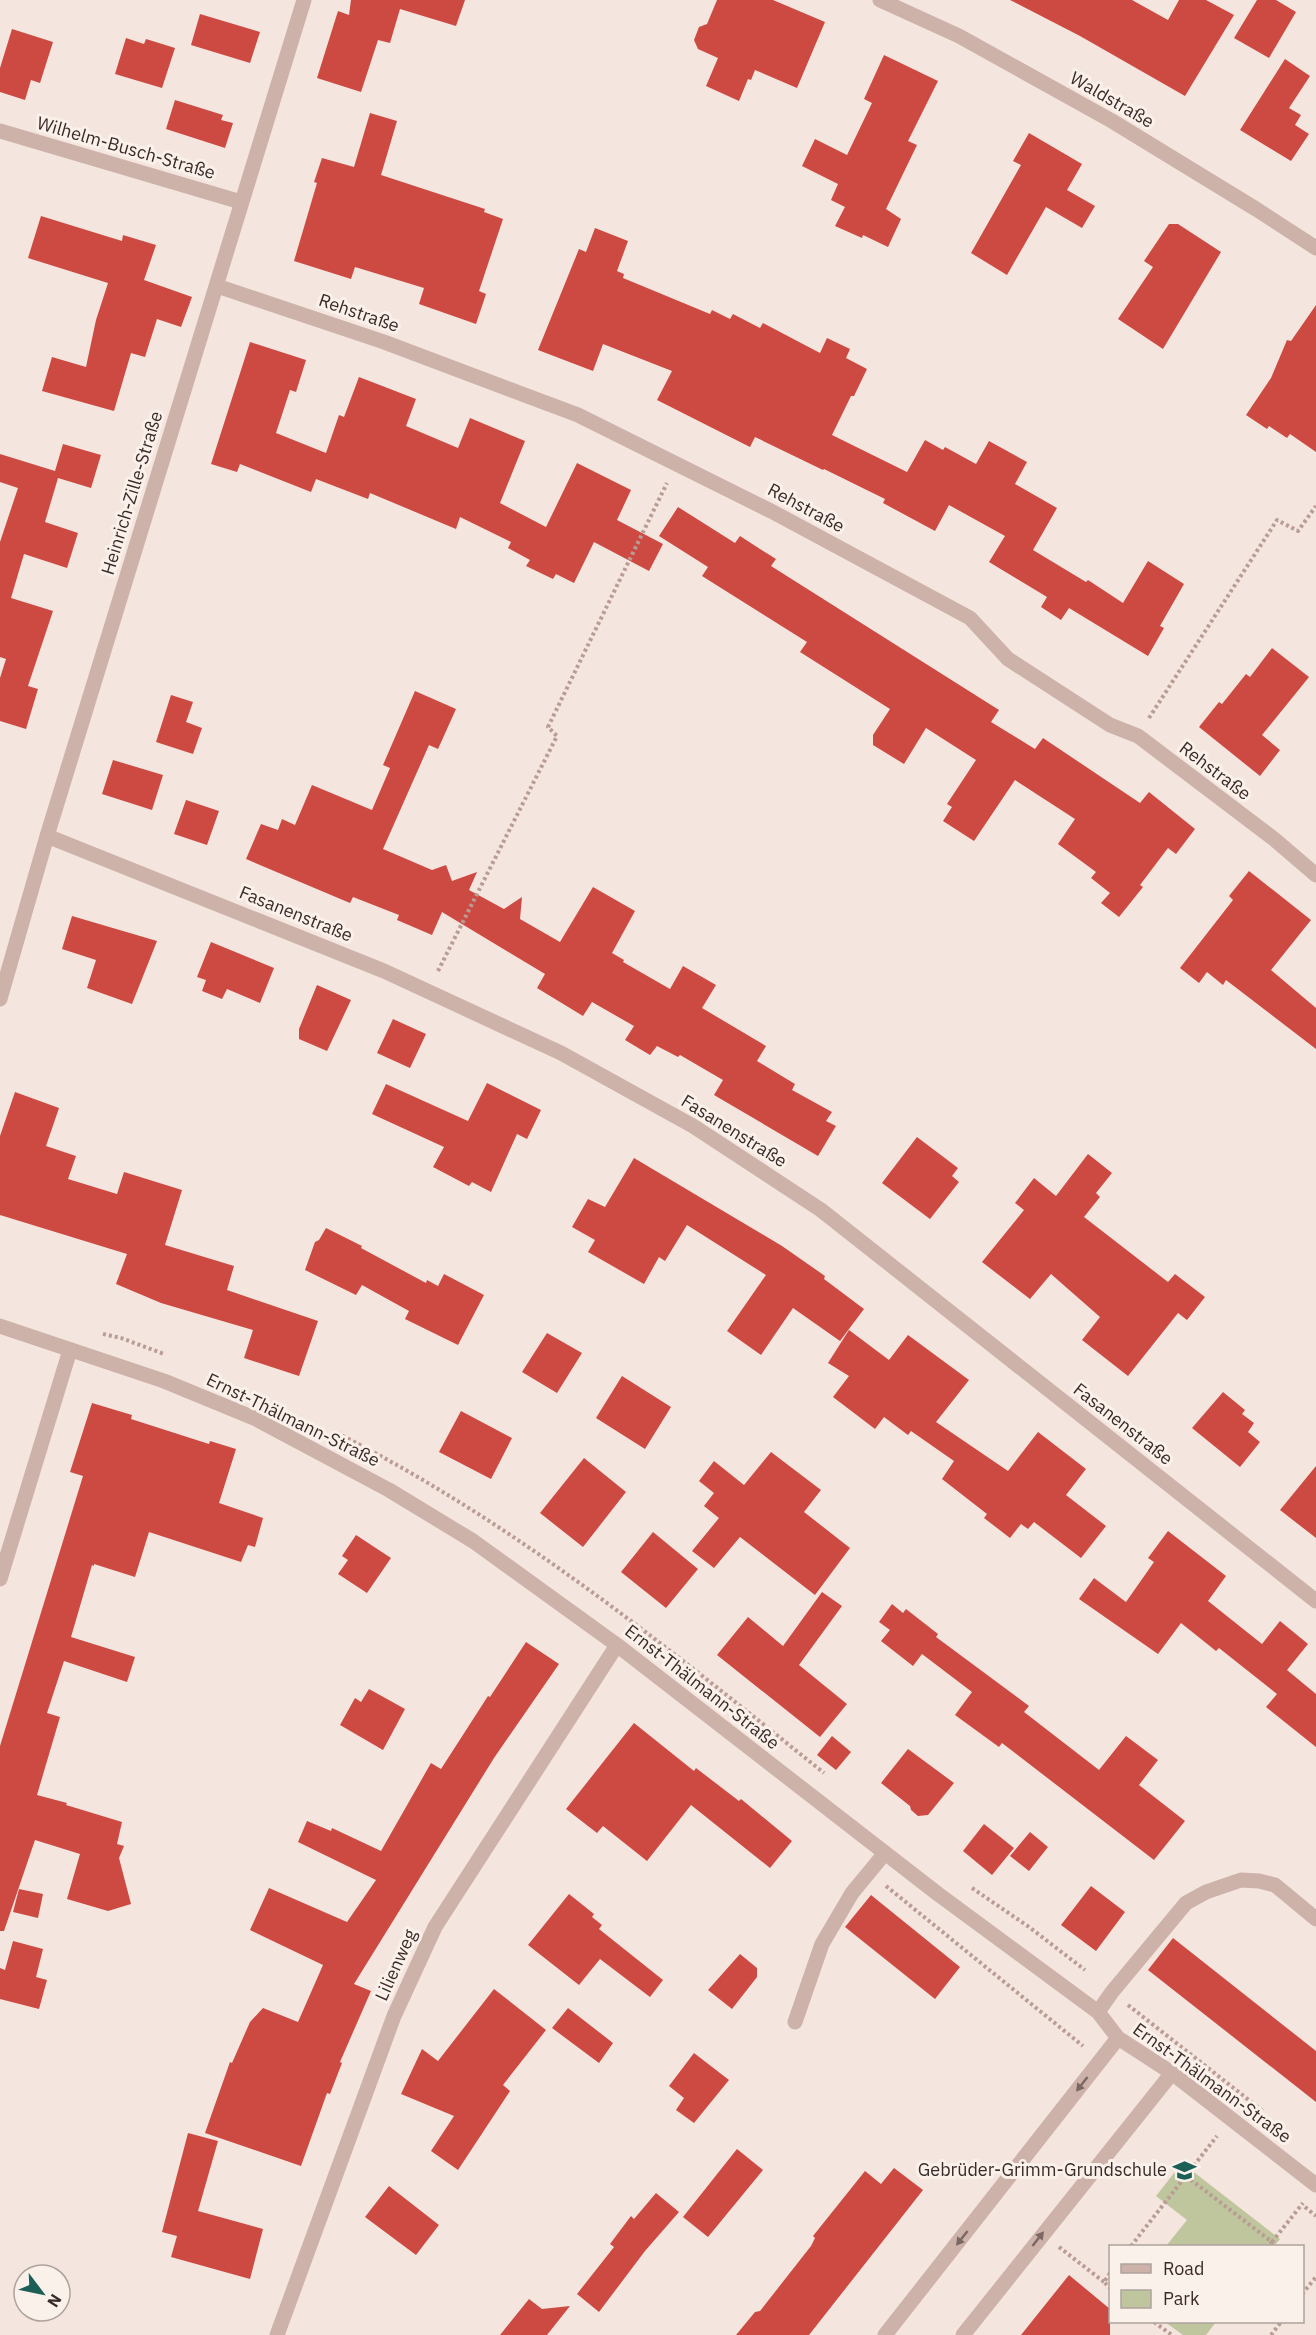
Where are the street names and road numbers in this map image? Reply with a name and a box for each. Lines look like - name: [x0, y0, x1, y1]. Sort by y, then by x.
- street label: Waldstraße: [1066, 66, 1159, 133]
- street label: Wilhelm-Busch-Straße: [34, 111, 218, 184]
- street label: Rehstraße: [316, 288, 403, 337]
- street label: Heinrich-Zille-Straße: [96, 408, 167, 578]
- street label: Rehstraße: [764, 478, 849, 537]
- street label: Rehstraße: [1175, 736, 1256, 805]
- street label: Fasanenstraße: [236, 880, 356, 947]
- street label: Fasanenstraße: [677, 1089, 791, 1172]
- street label: Ernst-Thälmann-Straße: [203, 1368, 384, 1472]
- street label: Fasanenstraße: [1069, 1378, 1178, 1470]
- street label: Ernst-Thälmann-Straße: [620, 1619, 784, 1754]
- street label: Lilienweg: [370, 1925, 422, 2004]
- street label: Ernst-Thälmann-Straße: [1129, 2017, 1296, 2148]

